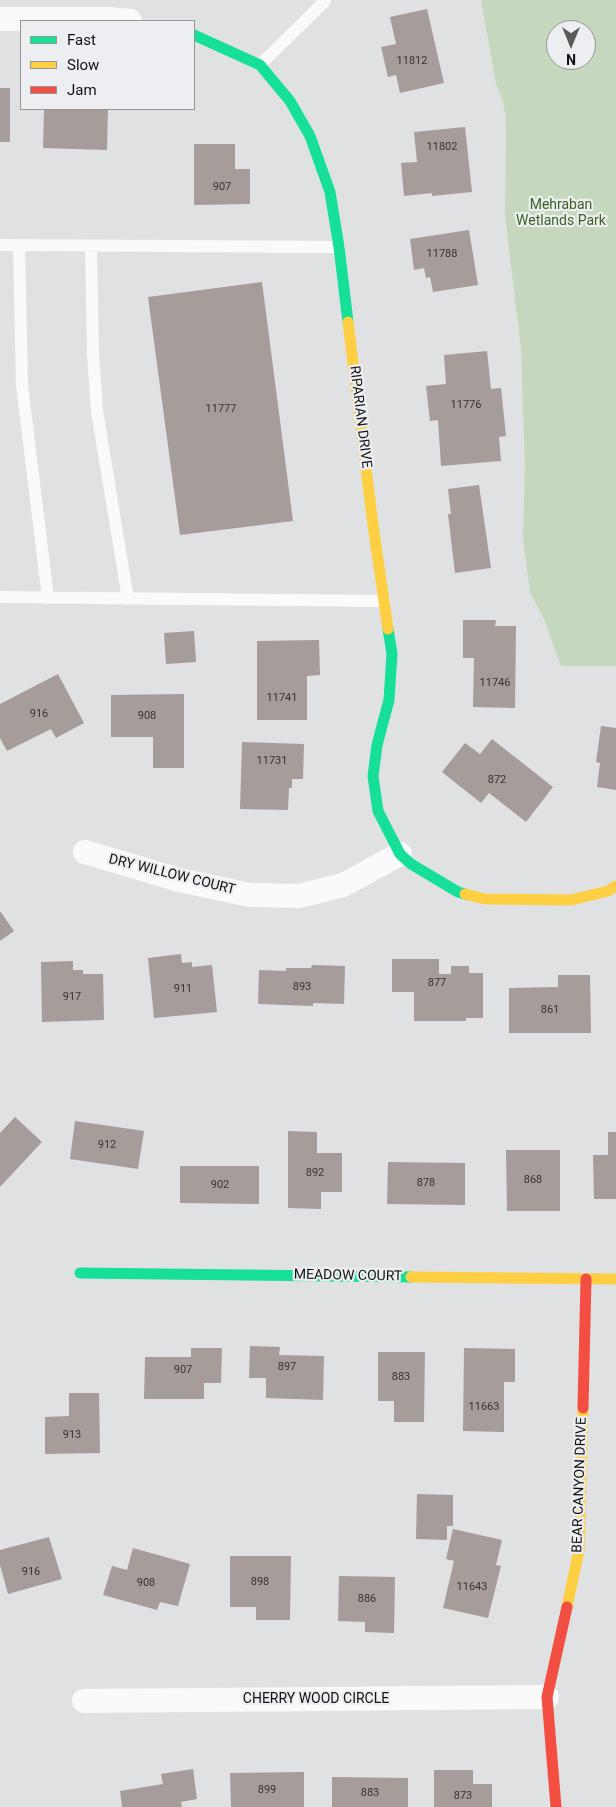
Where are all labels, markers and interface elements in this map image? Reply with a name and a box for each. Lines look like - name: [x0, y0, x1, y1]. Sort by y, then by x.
- legend: [20, 20, 195, 110]
- north arrow: [546, 20, 596, 70]
- text: Fast: [67, 31, 96, 49]
- text: N: [566, 51, 576, 67]
- house number: 11812: [397, 54, 427, 68]
- text: Slow: [67, 56, 99, 74]
- text: Jam: [67, 81, 97, 99]
- house number: 11802: [427, 140, 457, 154]
- house number: 907: [213, 180, 231, 194]
- park label: Mehraban Wetlands Park: [516, 197, 606, 230]
- house number: 11788: [427, 247, 457, 261]
- street label: RIPARIAN DRIVE: [345, 365, 375, 469]
- house number: 11776: [451, 398, 481, 412]
- house number: 11777: [206, 402, 236, 416]
- house number: 11746: [480, 676, 510, 690]
- house number: 11741: [267, 691, 297, 705]
- house number: 916: [30, 707, 48, 721]
- house number: 908: [138, 709, 156, 723]
- house number: 11731: [257, 754, 287, 768]
- house number: 872: [488, 773, 506, 787]
- street label: DRY WILLOW COURT: [107, 851, 237, 899]
- house number: 877: [428, 976, 446, 990]
- house number: 893: [293, 980, 311, 994]
- house number: 911: [174, 982, 192, 996]
- house number: 917: [63, 990, 81, 1004]
- house number: 861: [541, 1003, 559, 1017]
- house number: 912: [98, 1138, 116, 1152]
- house number: 892: [306, 1166, 324, 1180]
- house number: 868: [524, 1173, 542, 1187]
- house number: 878: [417, 1176, 435, 1190]
- house number: 902: [211, 1178, 229, 1192]
- street label: MEADOW COURT: [294, 1267, 402, 1285]
- house number: 897: [278, 1360, 296, 1374]
- house number: 907: [174, 1363, 192, 1377]
- house number: 883: [392, 1370, 410, 1384]
- house number: 11663: [469, 1400, 499, 1414]
- street label: BEAR CANYON DRIVE: [569, 1417, 591, 1553]
- house number: 913: [63, 1428, 81, 1442]
- house number: 916: [22, 1565, 40, 1579]
- house number: 898: [251, 1575, 269, 1589]
- house number: 908: [137, 1576, 155, 1590]
- house number: 11643: [457, 1580, 487, 1594]
- house number: 886: [358, 1592, 376, 1606]
- street label: CHERRY WOOD CIRCLE: [243, 1691, 389, 1707]
- house number: 899: [258, 1783, 276, 1797]
- house number: 883: [361, 1786, 379, 1800]
- house number: 873: [454, 1789, 472, 1803]

